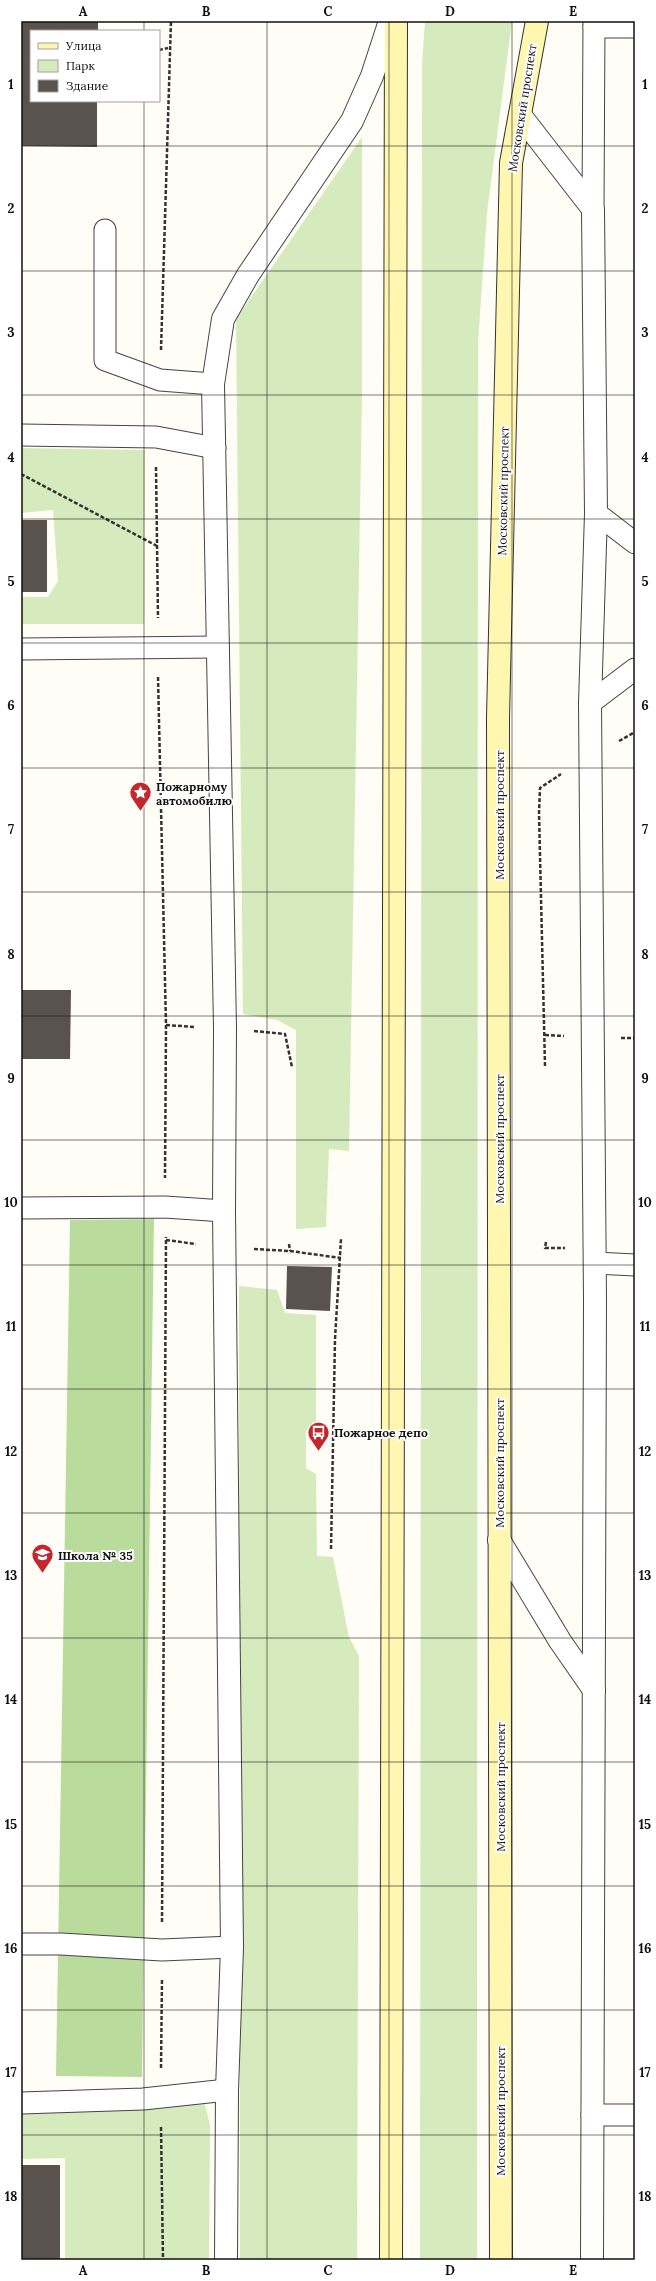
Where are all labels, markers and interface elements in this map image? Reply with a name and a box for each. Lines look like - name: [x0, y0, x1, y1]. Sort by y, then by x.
- text: A: [79, 3, 88, 20]
- text: B: [202, 3, 211, 20]
- text: C: [324, 3, 333, 20]
- text: D: [445, 3, 455, 20]
- text: E: [569, 3, 577, 20]
- legend: [30, 30, 160, 102]
- text: Улица: [65, 38, 102, 53]
- street label: Московский проспект: [504, 43, 540, 173]
- text: Парк: [66, 58, 95, 73]
- text: 1: [8, 76, 14, 93]
- text: 1: [642, 76, 648, 93]
- text: Здание: [66, 78, 109, 93]
- text: 2: [8, 200, 15, 217]
- text: 2: [642, 200, 649, 217]
- text: 3: [7, 324, 15, 341]
- text: 3: [641, 324, 649, 341]
- street label: Московский проспект: [494, 426, 512, 556]
- text: 4: [7, 449, 15, 466]
- text: 4: [641, 449, 649, 466]
- text: 5: [7, 573, 15, 590]
- text: 5: [641, 573, 649, 590]
- text: 6: [7, 697, 15, 714]
- text: 6: [641, 697, 649, 714]
- street label: Московский проспект: [492, 750, 507, 880]
- place label: Пожарному автомобилю: [156, 779, 232, 808]
- place icon: Пожарному автомобилю: [128, 780, 154, 813]
- text: 7: [8, 821, 14, 838]
- text: 7: [642, 821, 648, 838]
- text: 8: [7, 946, 15, 963]
- text: 8: [641, 946, 649, 963]
- text: 9: [7, 1070, 15, 1087]
- text: 9: [641, 1070, 649, 1087]
- street label: Московский проспект: [492, 1074, 507, 1204]
- text: 10: [4, 1194, 18, 1211]
- text: 10: [638, 1194, 652, 1211]
- text: 11: [6, 1318, 16, 1335]
- text: 11: [640, 1318, 650, 1335]
- street label: Московский проспект: [492, 1398, 507, 1528]
- bus stop icon: Пожарное депо: [306, 1419, 332, 1452]
- place label: Пожарное депо: [334, 1425, 428, 1440]
- text: 12: [5, 1443, 17, 1460]
- text: 12: [639, 1443, 651, 1460]
- school or university icon: Школа № 35: [29, 1542, 55, 1575]
- place label: Школа № 35: [58, 1548, 133, 1563]
- text: 13: [5, 1567, 17, 1584]
- text: 13: [639, 1567, 651, 1584]
- text: 14: [5, 1691, 17, 1708]
- text: 14: [639, 1691, 651, 1708]
- street label: Московский проспект: [493, 1722, 508, 1852]
- text: 15: [5, 1816, 17, 1833]
- text: 15: [639, 1816, 651, 1833]
- text: 16: [5, 1940, 17, 1957]
- text: 16: [639, 1940, 651, 1957]
- street label: Московский проспект: [493, 2046, 508, 2176]
- text: 17: [5, 2064, 17, 2081]
- text: 17: [639, 2064, 651, 2081]
- text: 18: [5, 2188, 17, 2205]
- text: 18: [639, 2188, 651, 2205]
- text: A: [79, 2262, 88, 2279]
- text: B: [202, 2262, 211, 2279]
- text: C: [324, 2262, 333, 2279]
- text: D: [445, 2262, 455, 2279]
- text: E: [569, 2262, 577, 2279]

